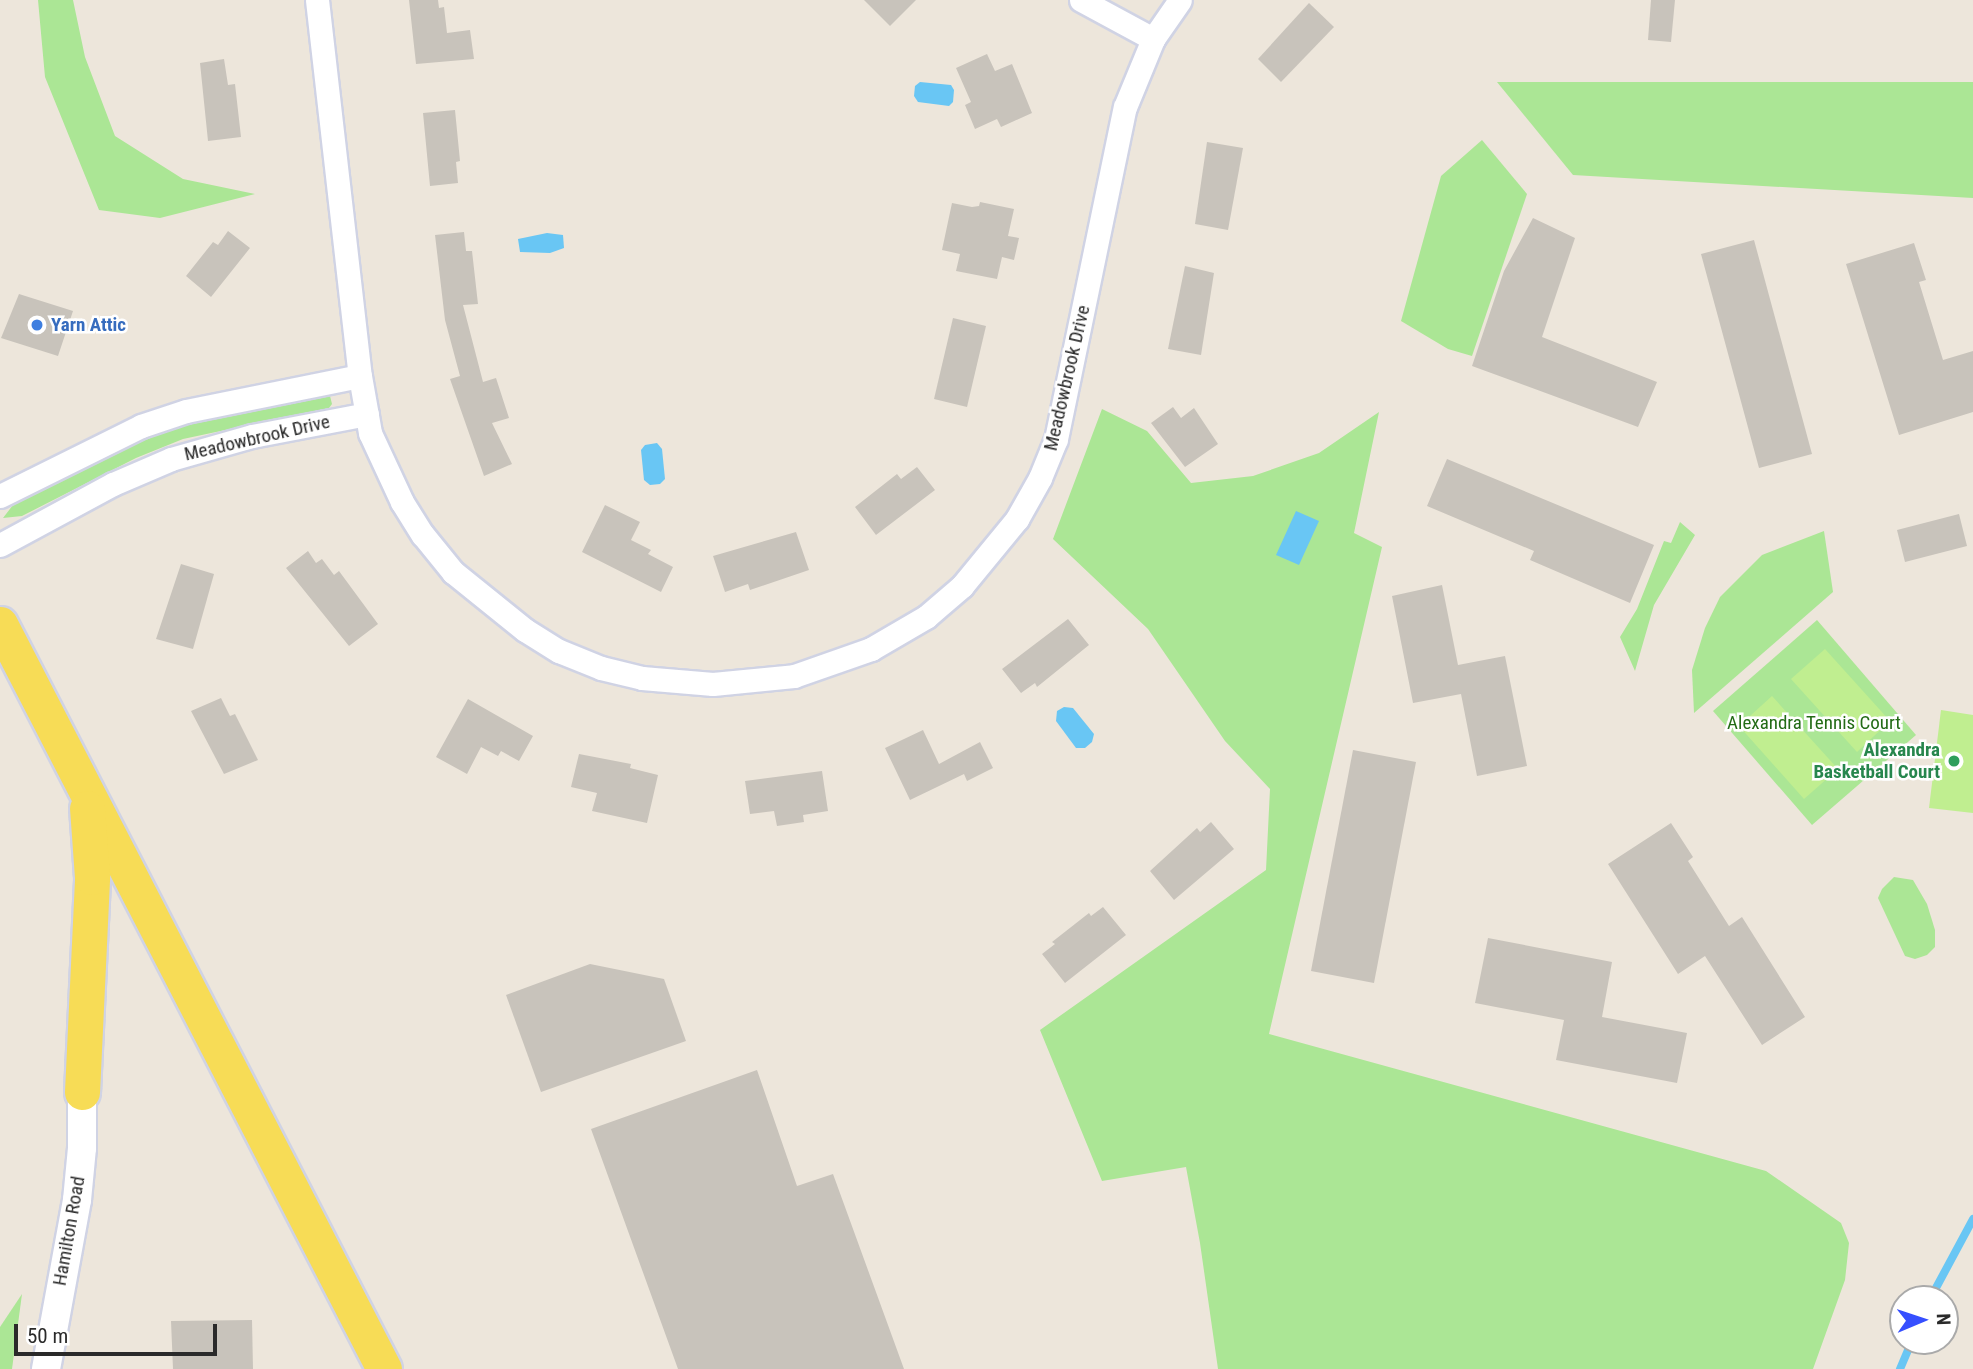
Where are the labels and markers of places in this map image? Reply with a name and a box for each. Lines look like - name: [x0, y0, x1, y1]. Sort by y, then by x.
- place label: Yarn Attic: [51, 314, 126, 336]
- marker: Yarn Attic: [29, 317, 45, 333]
- place label: Alexandra Basketball Court: [1813, 739, 1940, 783]
- marker: Alexandra Basketball Court: [1946, 753, 1962, 769]

